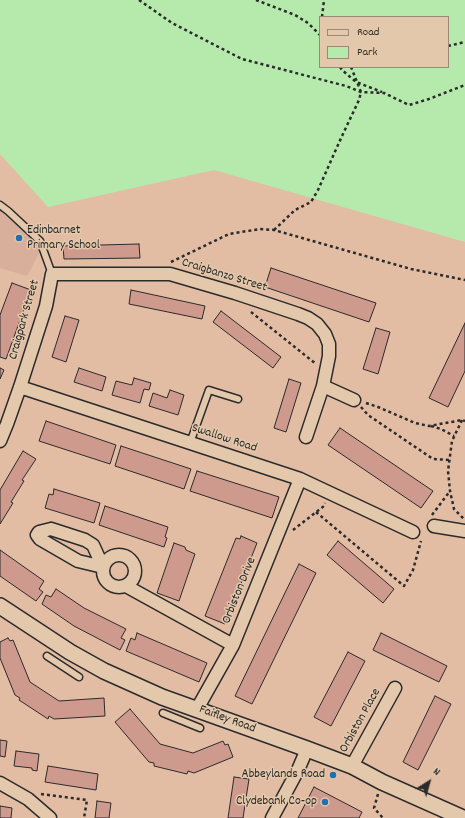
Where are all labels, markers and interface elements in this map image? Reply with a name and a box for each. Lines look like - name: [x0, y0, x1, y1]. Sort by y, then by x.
- legend: [319, 16, 449, 68]
- text: Road: [357, 24, 379, 41]
- text: Park: [357, 44, 377, 61]
- place label: Edinbarnet Primary School: [27, 223, 100, 254]
- marker: Edinbarnet Primary School: [14, 233, 24, 243]
- street label: Craigbanzo Street: [179, 256, 269, 296]
- street label: Craigpark Street: [6, 278, 44, 362]
- street label: Swallow Road: [189, 421, 259, 457]
- street label: Orbiston Drive: [220, 555, 260, 627]
- street label: Orbiston Place: [337, 686, 385, 756]
- street label: Faifley Road: [197, 703, 257, 737]
- north arrow: [409, 762, 449, 802]
- text: N: [429, 764, 443, 780]
- place label: Abbeylands Road: [242, 767, 325, 783]
- marker: Abbeylands Road: [328, 770, 338, 780]
- place label: Clydebank Co-op: [236, 794, 317, 810]
- marker: Clydebank Co-op: [320, 797, 330, 807]

